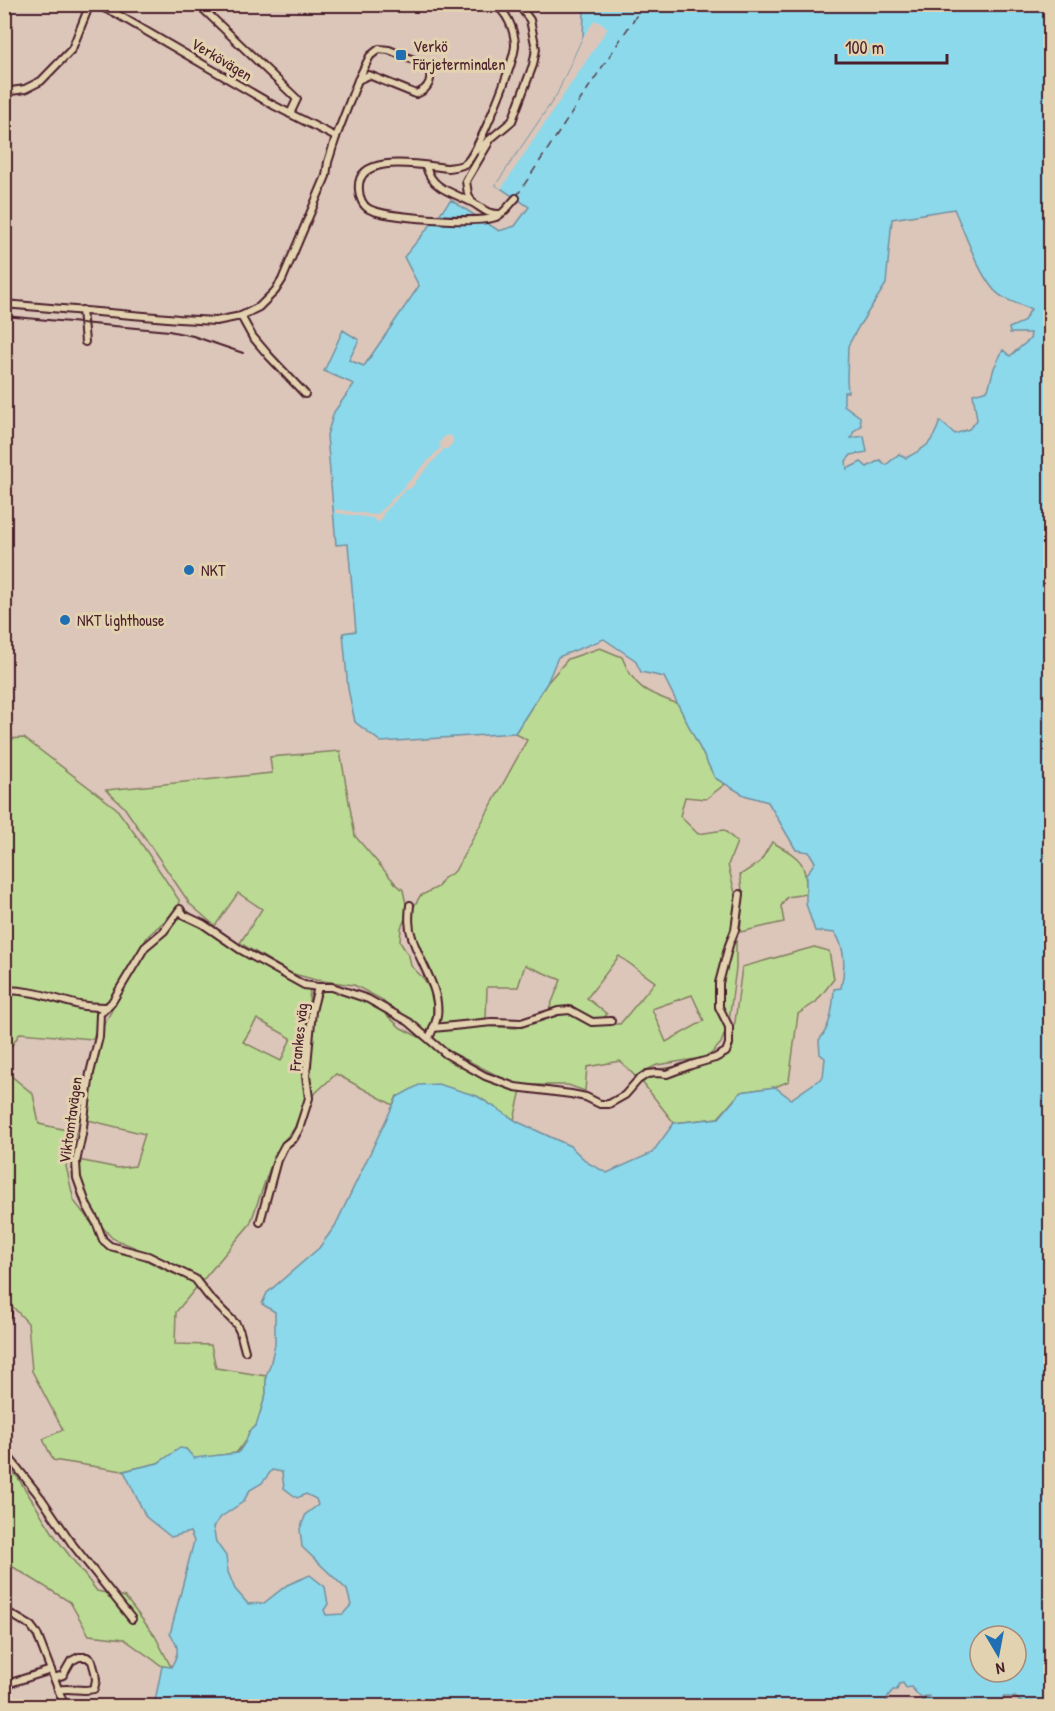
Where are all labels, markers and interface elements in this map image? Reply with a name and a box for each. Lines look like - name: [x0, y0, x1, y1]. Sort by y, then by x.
- scale bar: [836, 27, 947, 65]
- street label: Verkövägen: [187, 32, 257, 86]
- place label: Verkö Färjeterminalen: [412, 35, 505, 75]
- text: 100 m: [845, 35, 884, 60]
- marker: Verkö Färjeterminalen: [394, 48, 408, 62]
- place label: NKT: [201, 559, 226, 581]
- marker: NKT: [182, 563, 196, 577]
- place label: NKT lighthouse: [77, 609, 165, 631]
- marker: NKT lighthouse: [58, 613, 72, 627]
- street label: Frankes väg: [283, 1002, 313, 1073]
- street label: Viktomtavägen: [53, 1075, 87, 1165]
- north arrow: [968, 1624, 1028, 1684]
- text: N: [994, 1657, 1007, 1680]

